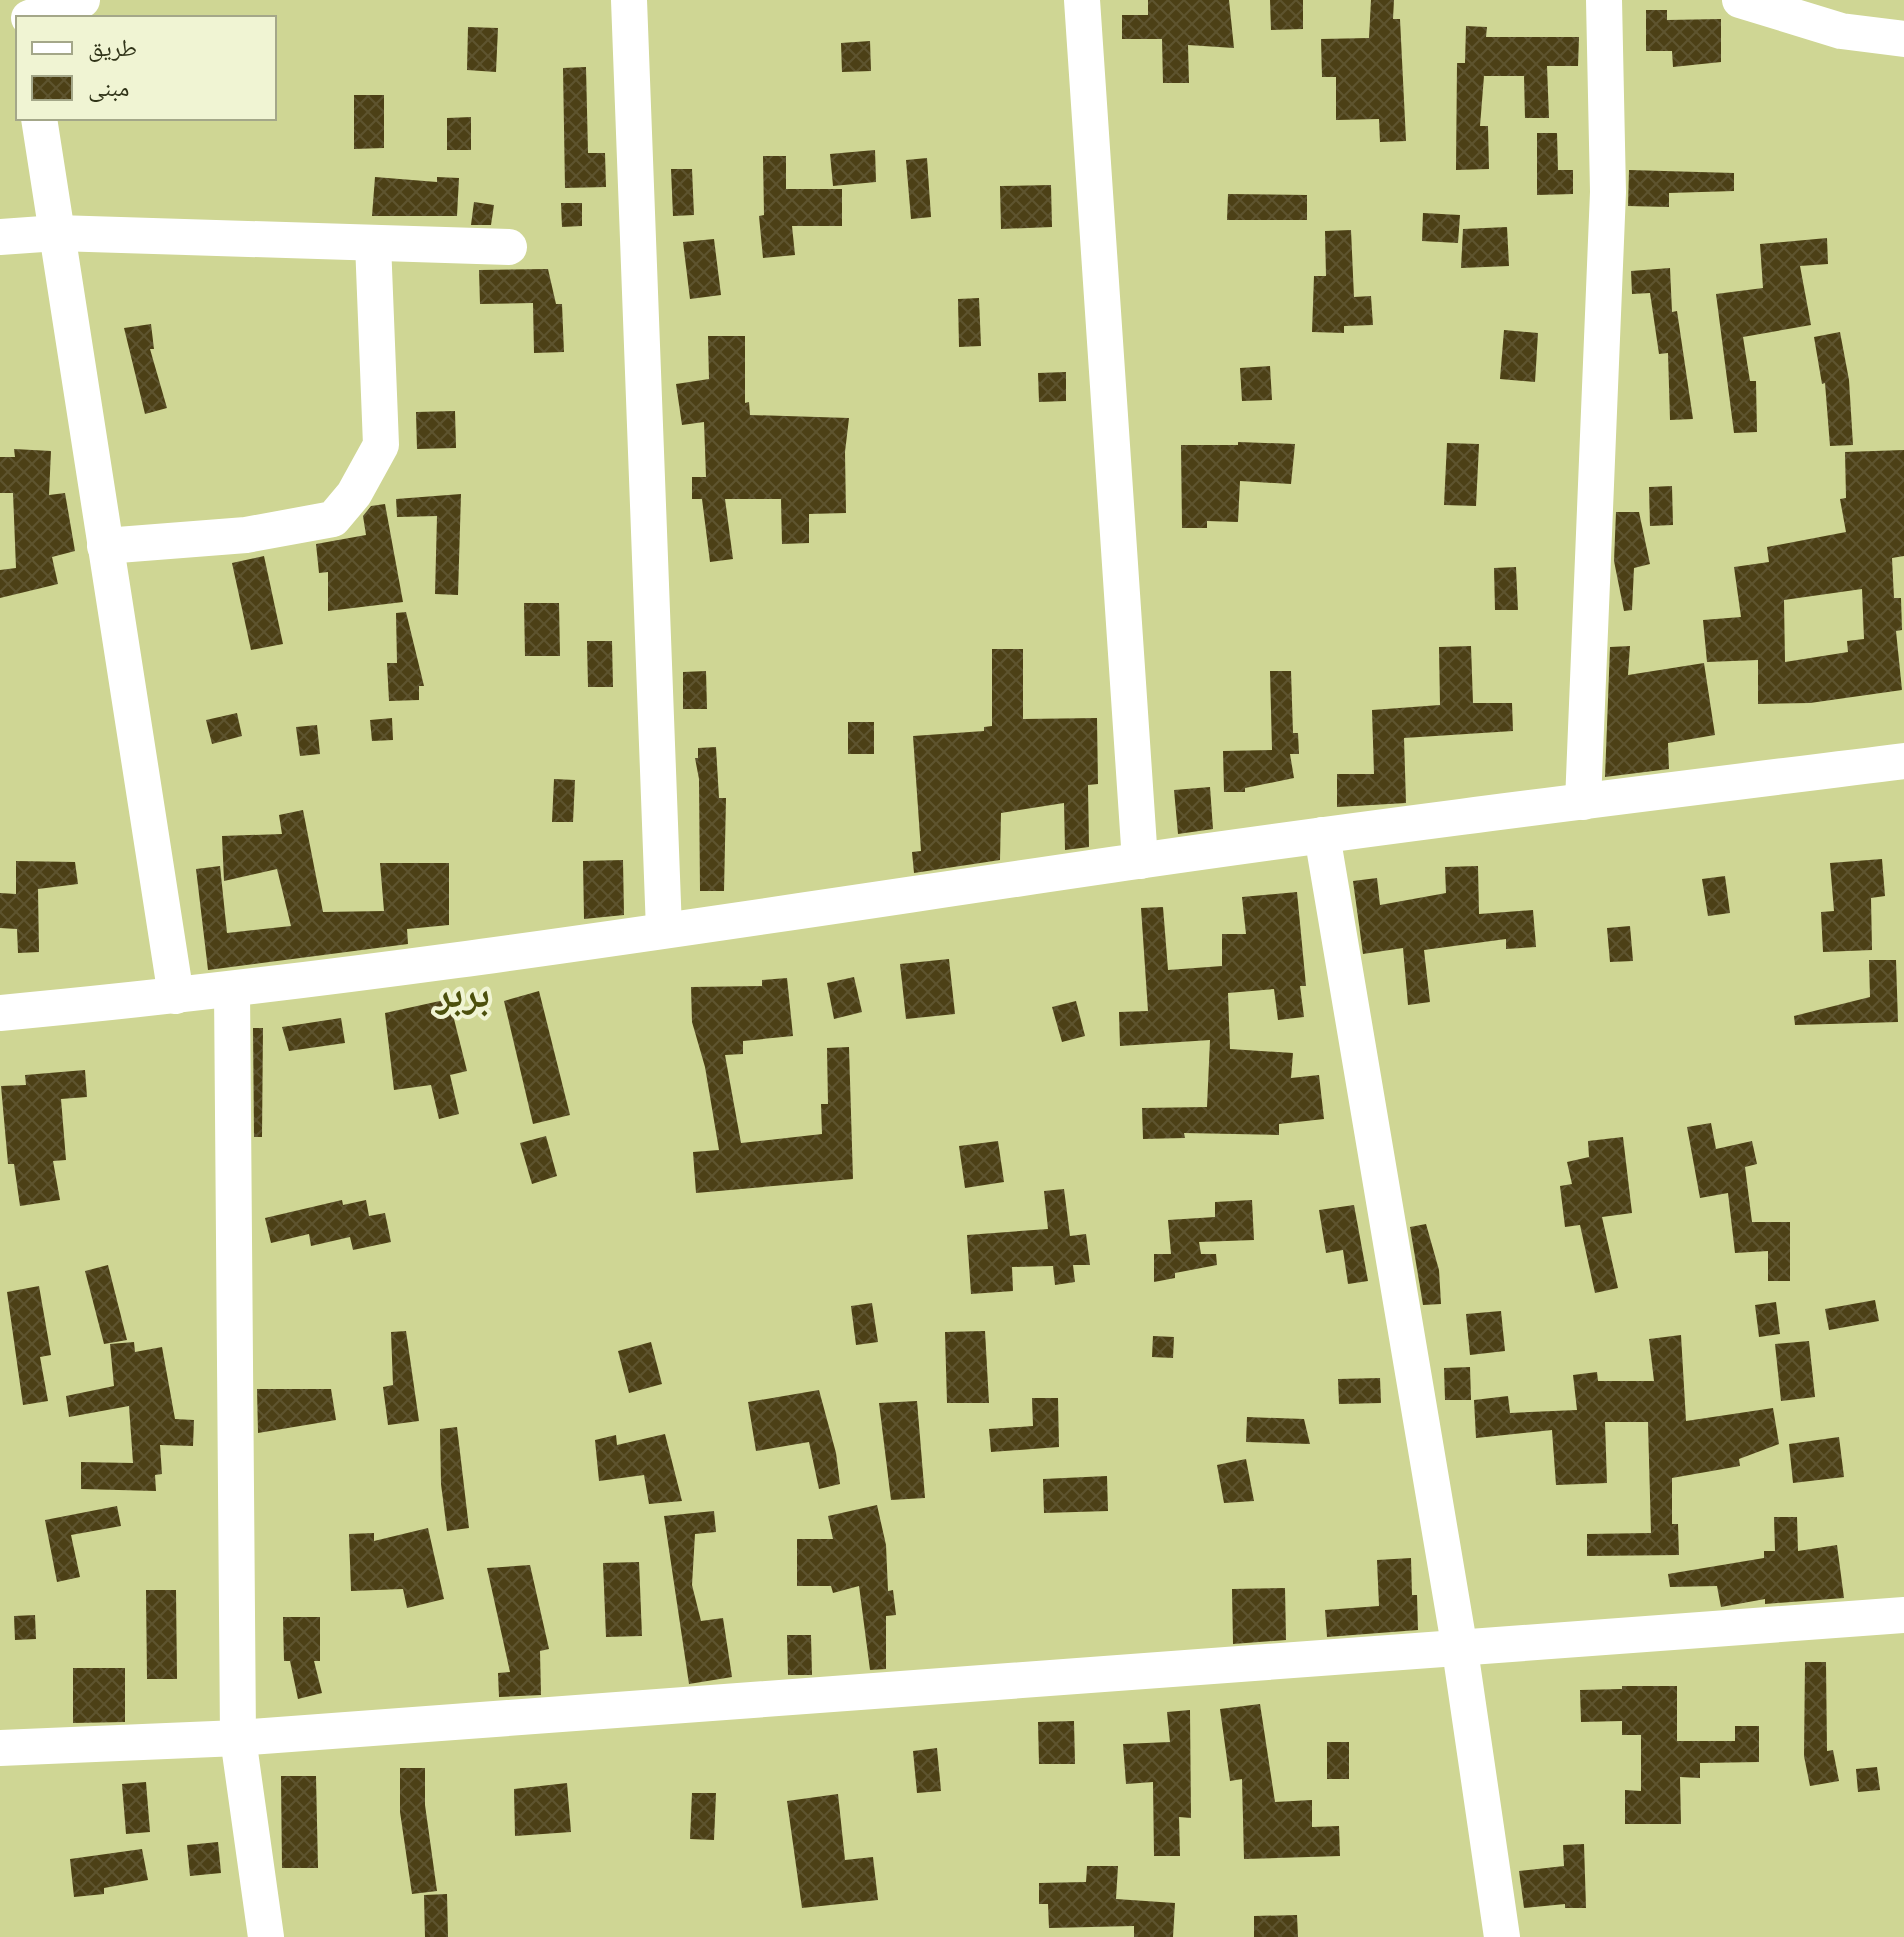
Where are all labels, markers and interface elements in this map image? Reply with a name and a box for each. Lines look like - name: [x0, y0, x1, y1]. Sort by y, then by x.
- legend: [16, 16, 276, 120]
- text: طريق: [88, 32, 137, 62]
- text: مبنى: [88, 72, 129, 102]
- district label: بربر: [434, 966, 490, 1017]

